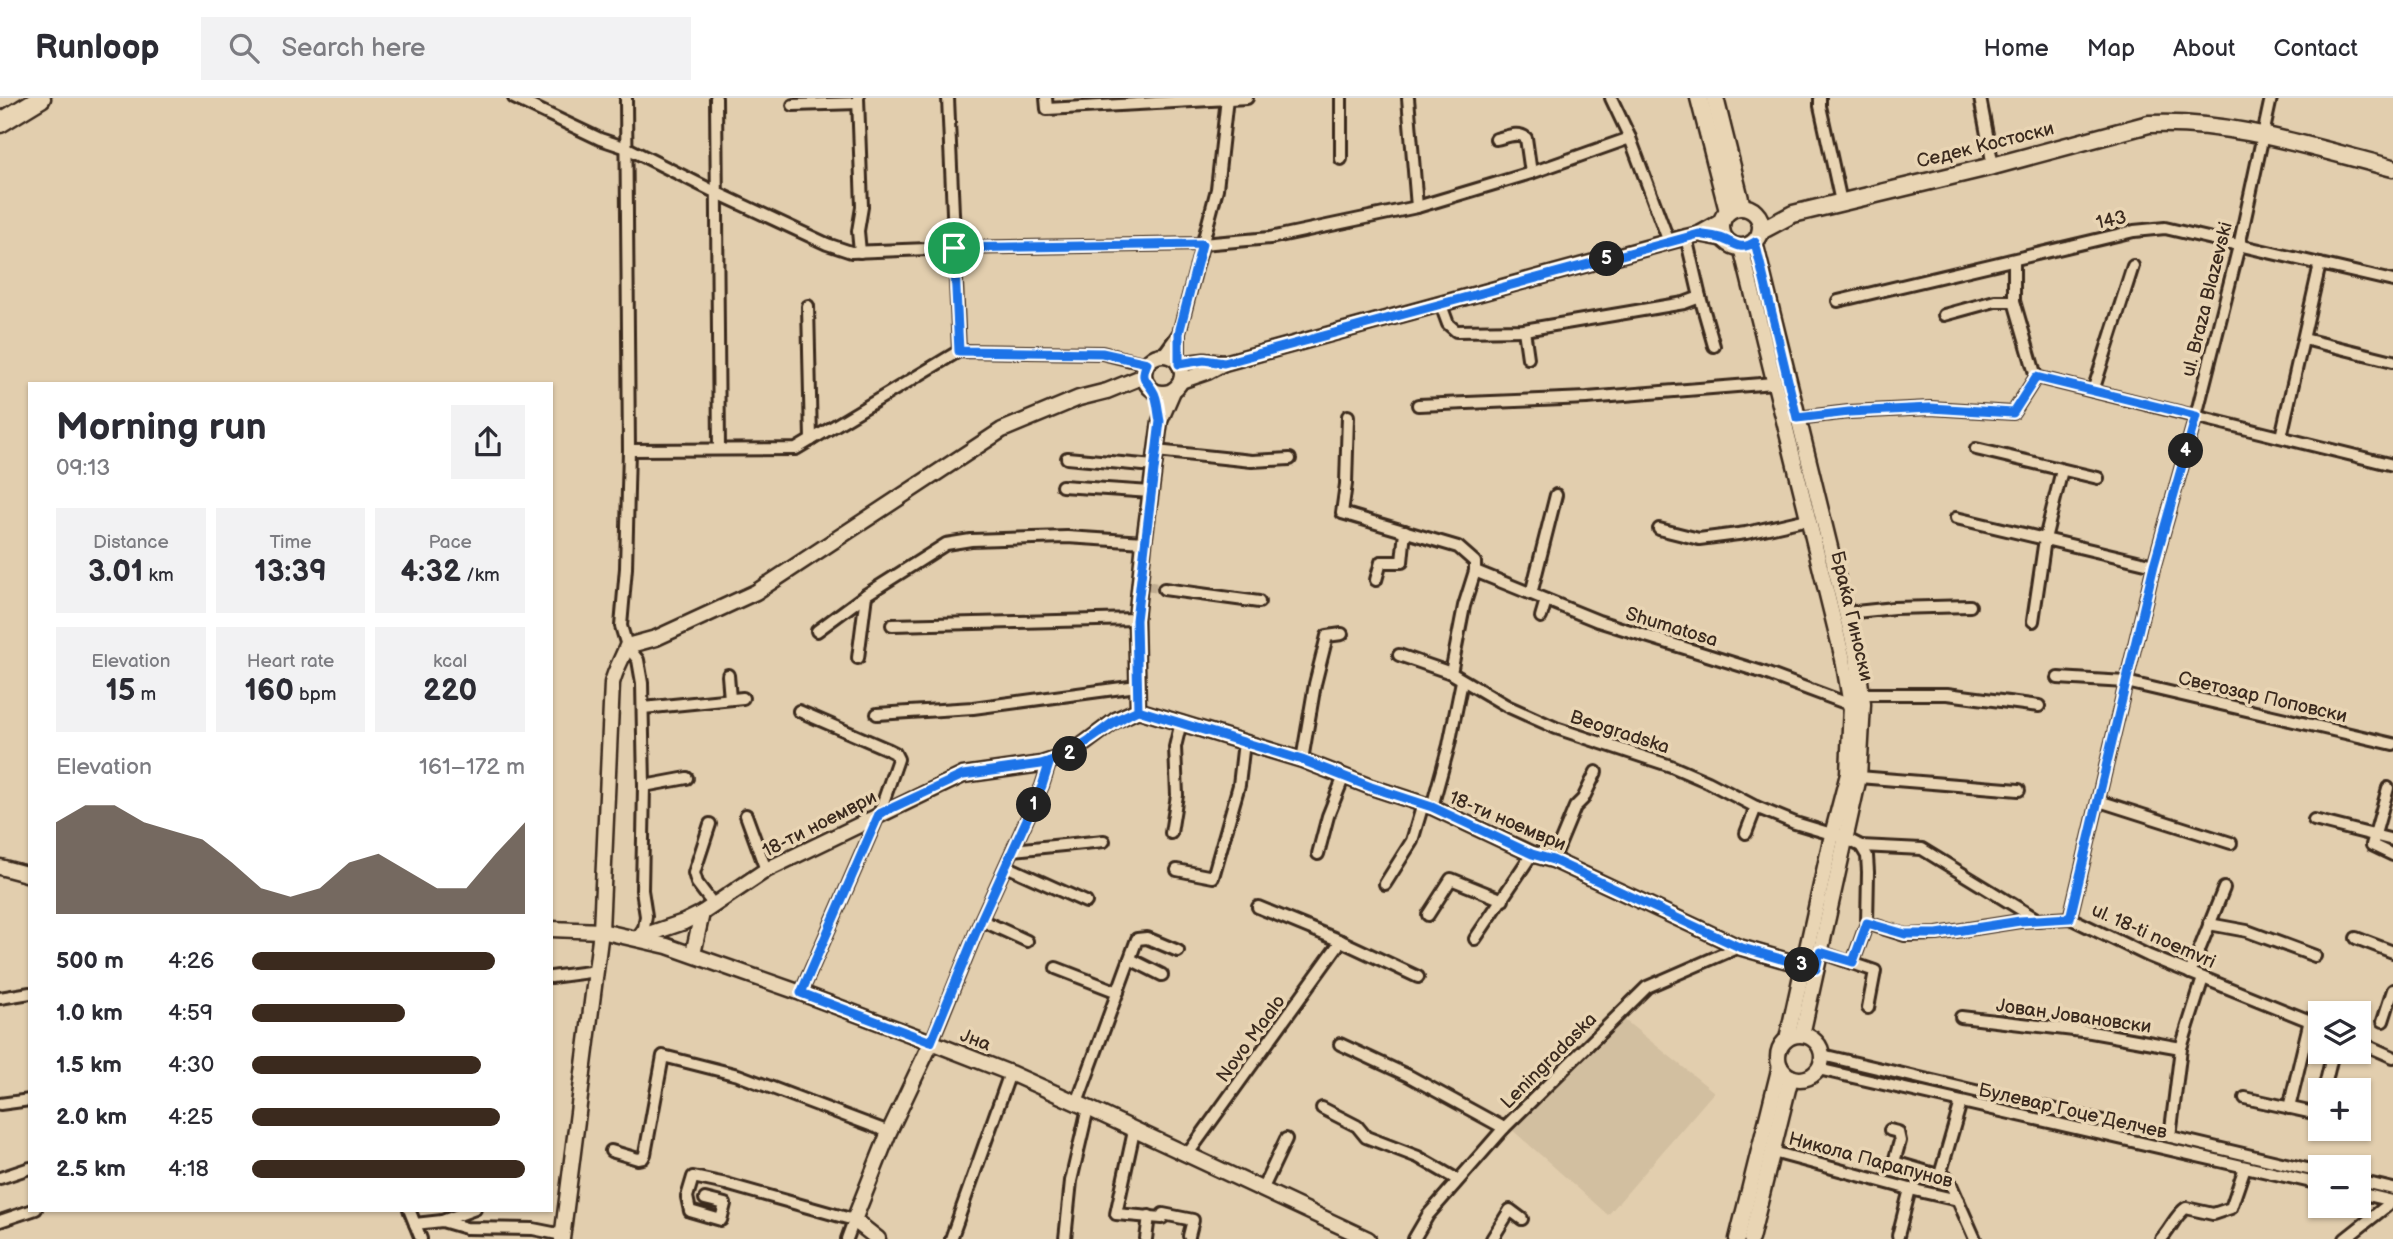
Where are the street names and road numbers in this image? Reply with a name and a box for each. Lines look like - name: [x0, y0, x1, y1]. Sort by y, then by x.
- street label: Седек Костоски: [1914, 117, 2056, 174]
- street label: 143: [2094, 206, 2129, 235]
- street label: ul. Braza Blazevski: [2177, 220, 2238, 379]
- street label: Браќа Гиноски: [1825, 549, 1878, 684]
- street label: Shumatosa: [1623, 603, 1720, 652]
- street label: Светозар Поповски: [2176, 667, 2349, 728]
- street label: Beogradska: [1567, 706, 1672, 759]
- street label: 18-ти ноември: [759, 786, 881, 863]
- street label: 18-ти ноември: [1445, 786, 1569, 856]
- street label: ul. 18-ti noemvri: [2088, 899, 2219, 974]
- street label: Novo Maalo: [1212, 991, 1291, 1087]
- street label: Јован Јовановски: [1995, 994, 2153, 1039]
- street label: Leningradaska: [1496, 1008, 1602, 1114]
- street label: Јна: [957, 1024, 994, 1057]
- street label: Булевар Гоце Делчев: [1976, 1079, 2169, 1144]
- street label: Никола Парапунов: [1786, 1127, 1955, 1193]

